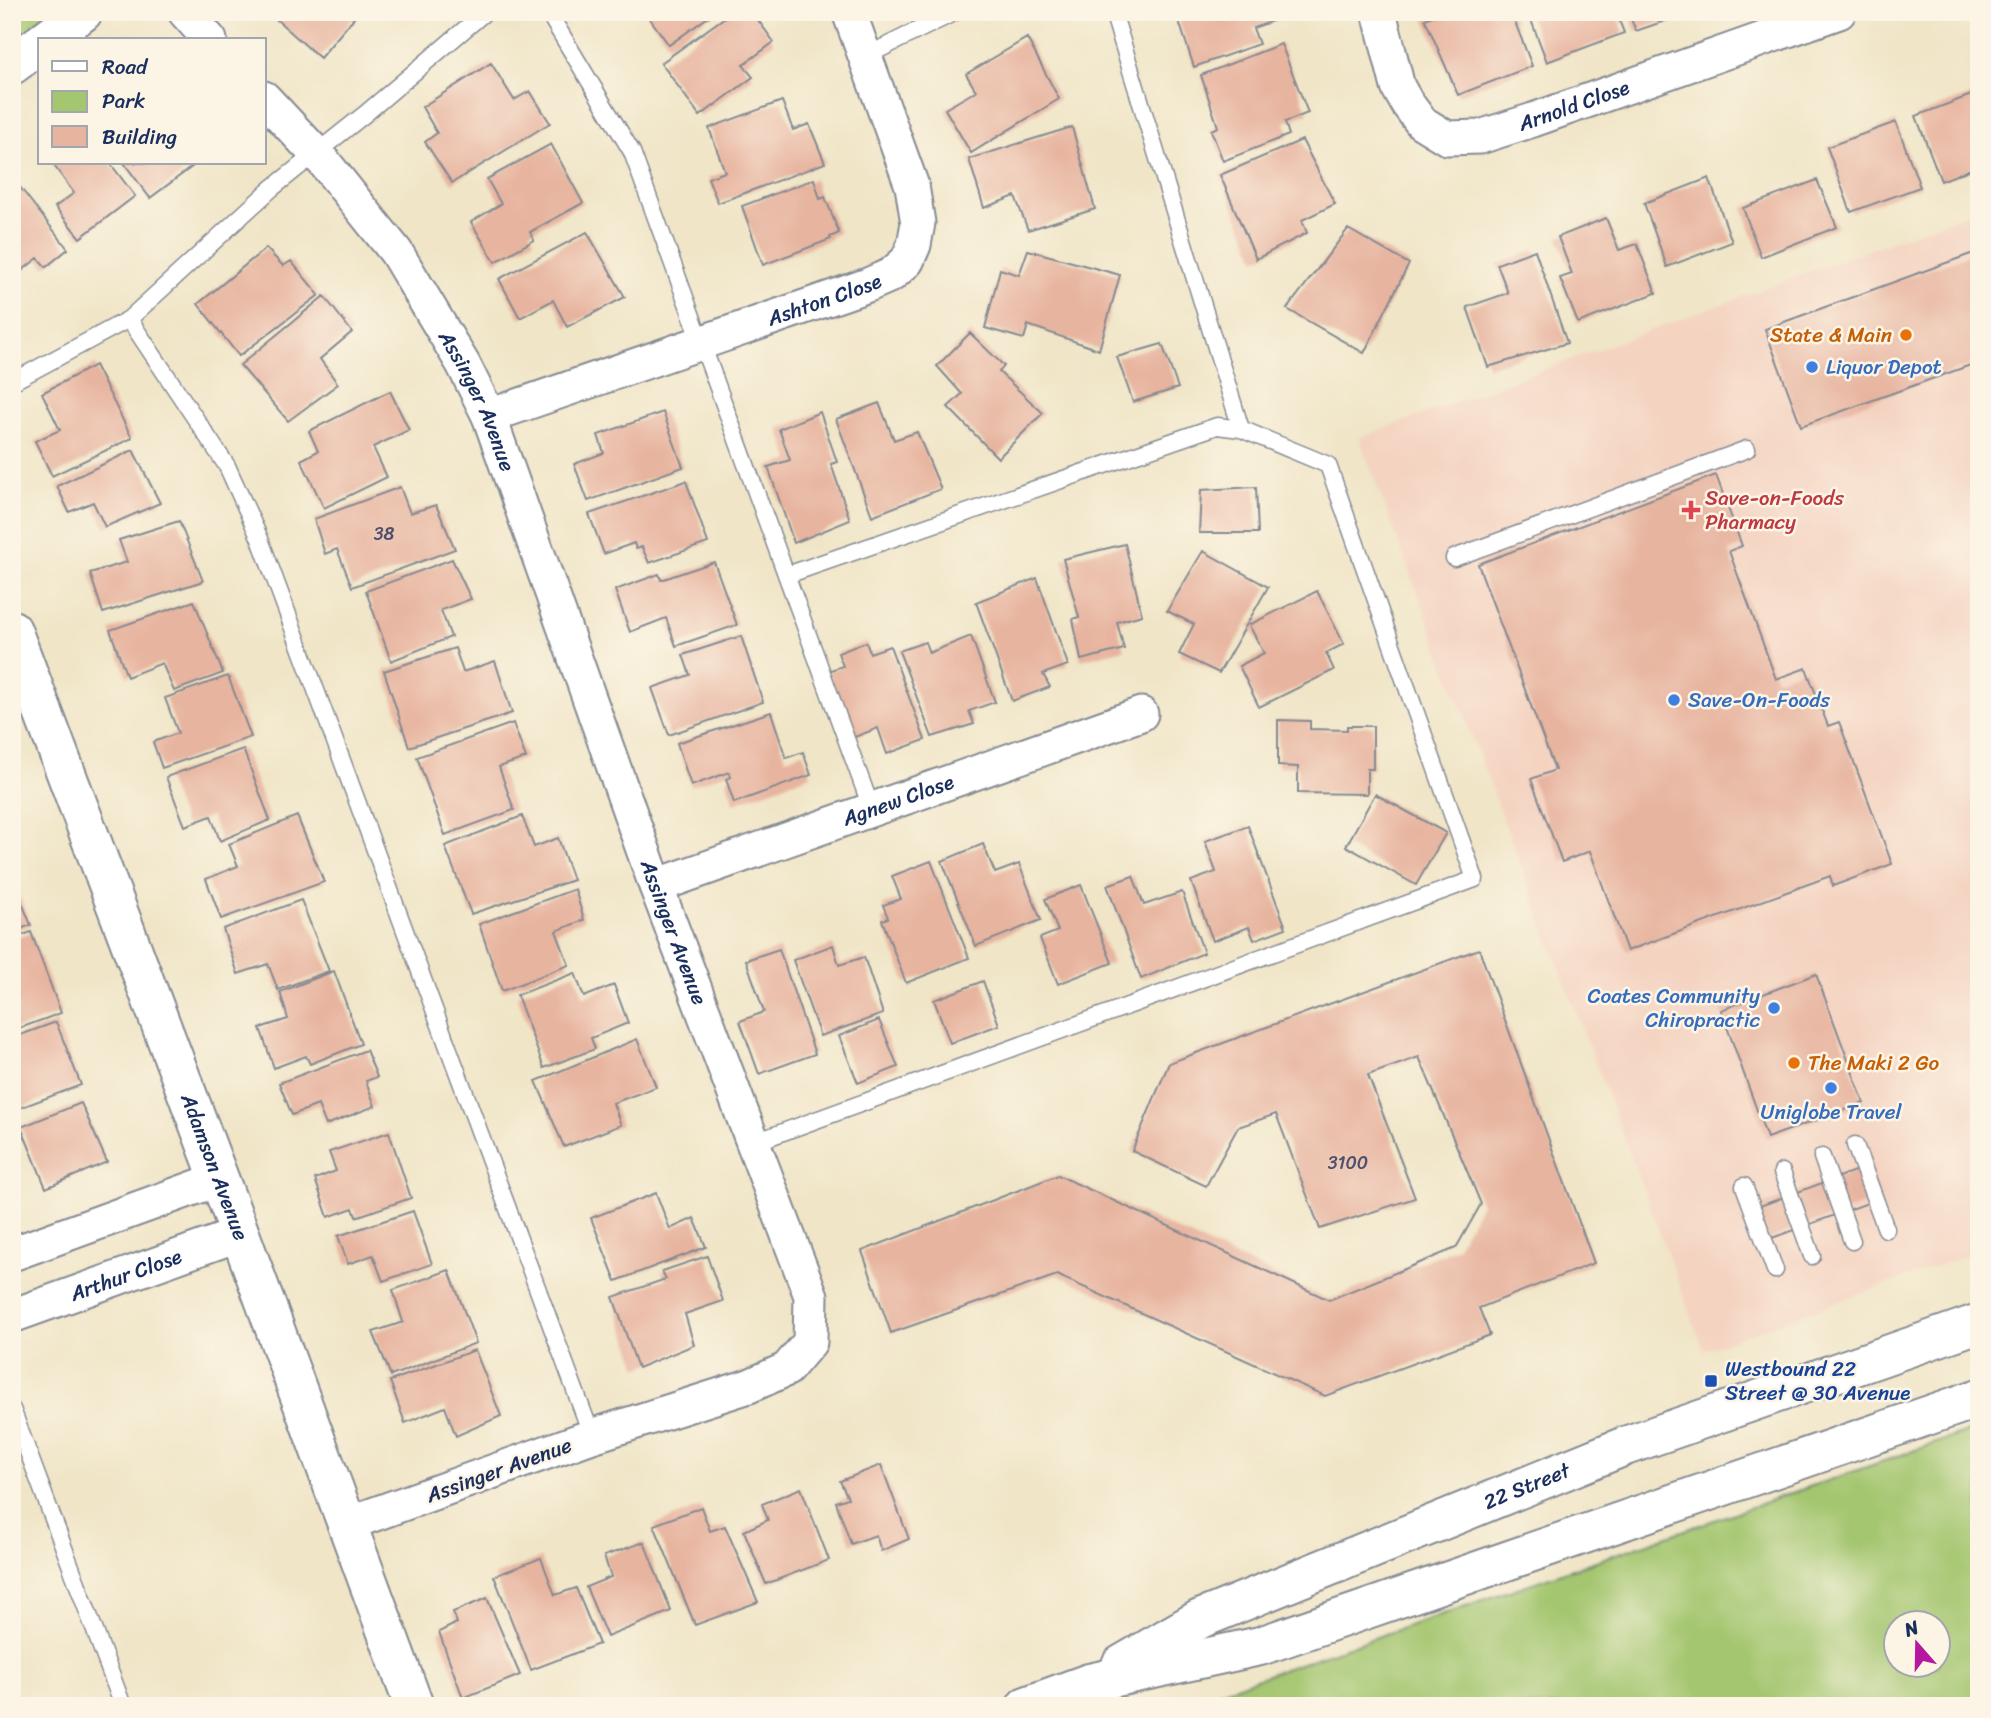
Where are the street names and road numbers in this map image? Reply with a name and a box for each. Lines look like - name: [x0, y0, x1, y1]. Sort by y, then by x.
- street label: Arnold Close: [1513, 68, 1635, 143]
- street label: Ashton Close: [761, 262, 888, 338]
- street label: Assinger Avenue: [427, 322, 526, 477]
- street label: Agnew Close: [836, 763, 959, 838]
- street label: Assinger Avenue: [629, 853, 718, 1011]
- street label: Adamson Avenue: [169, 1087, 260, 1246]
- street label: Arthur Close: [64, 1237, 187, 1313]
- street label: Assinger Avenue: [420, 1426, 577, 1514]
- street label: 22 Street: [1477, 1451, 1577, 1521]

